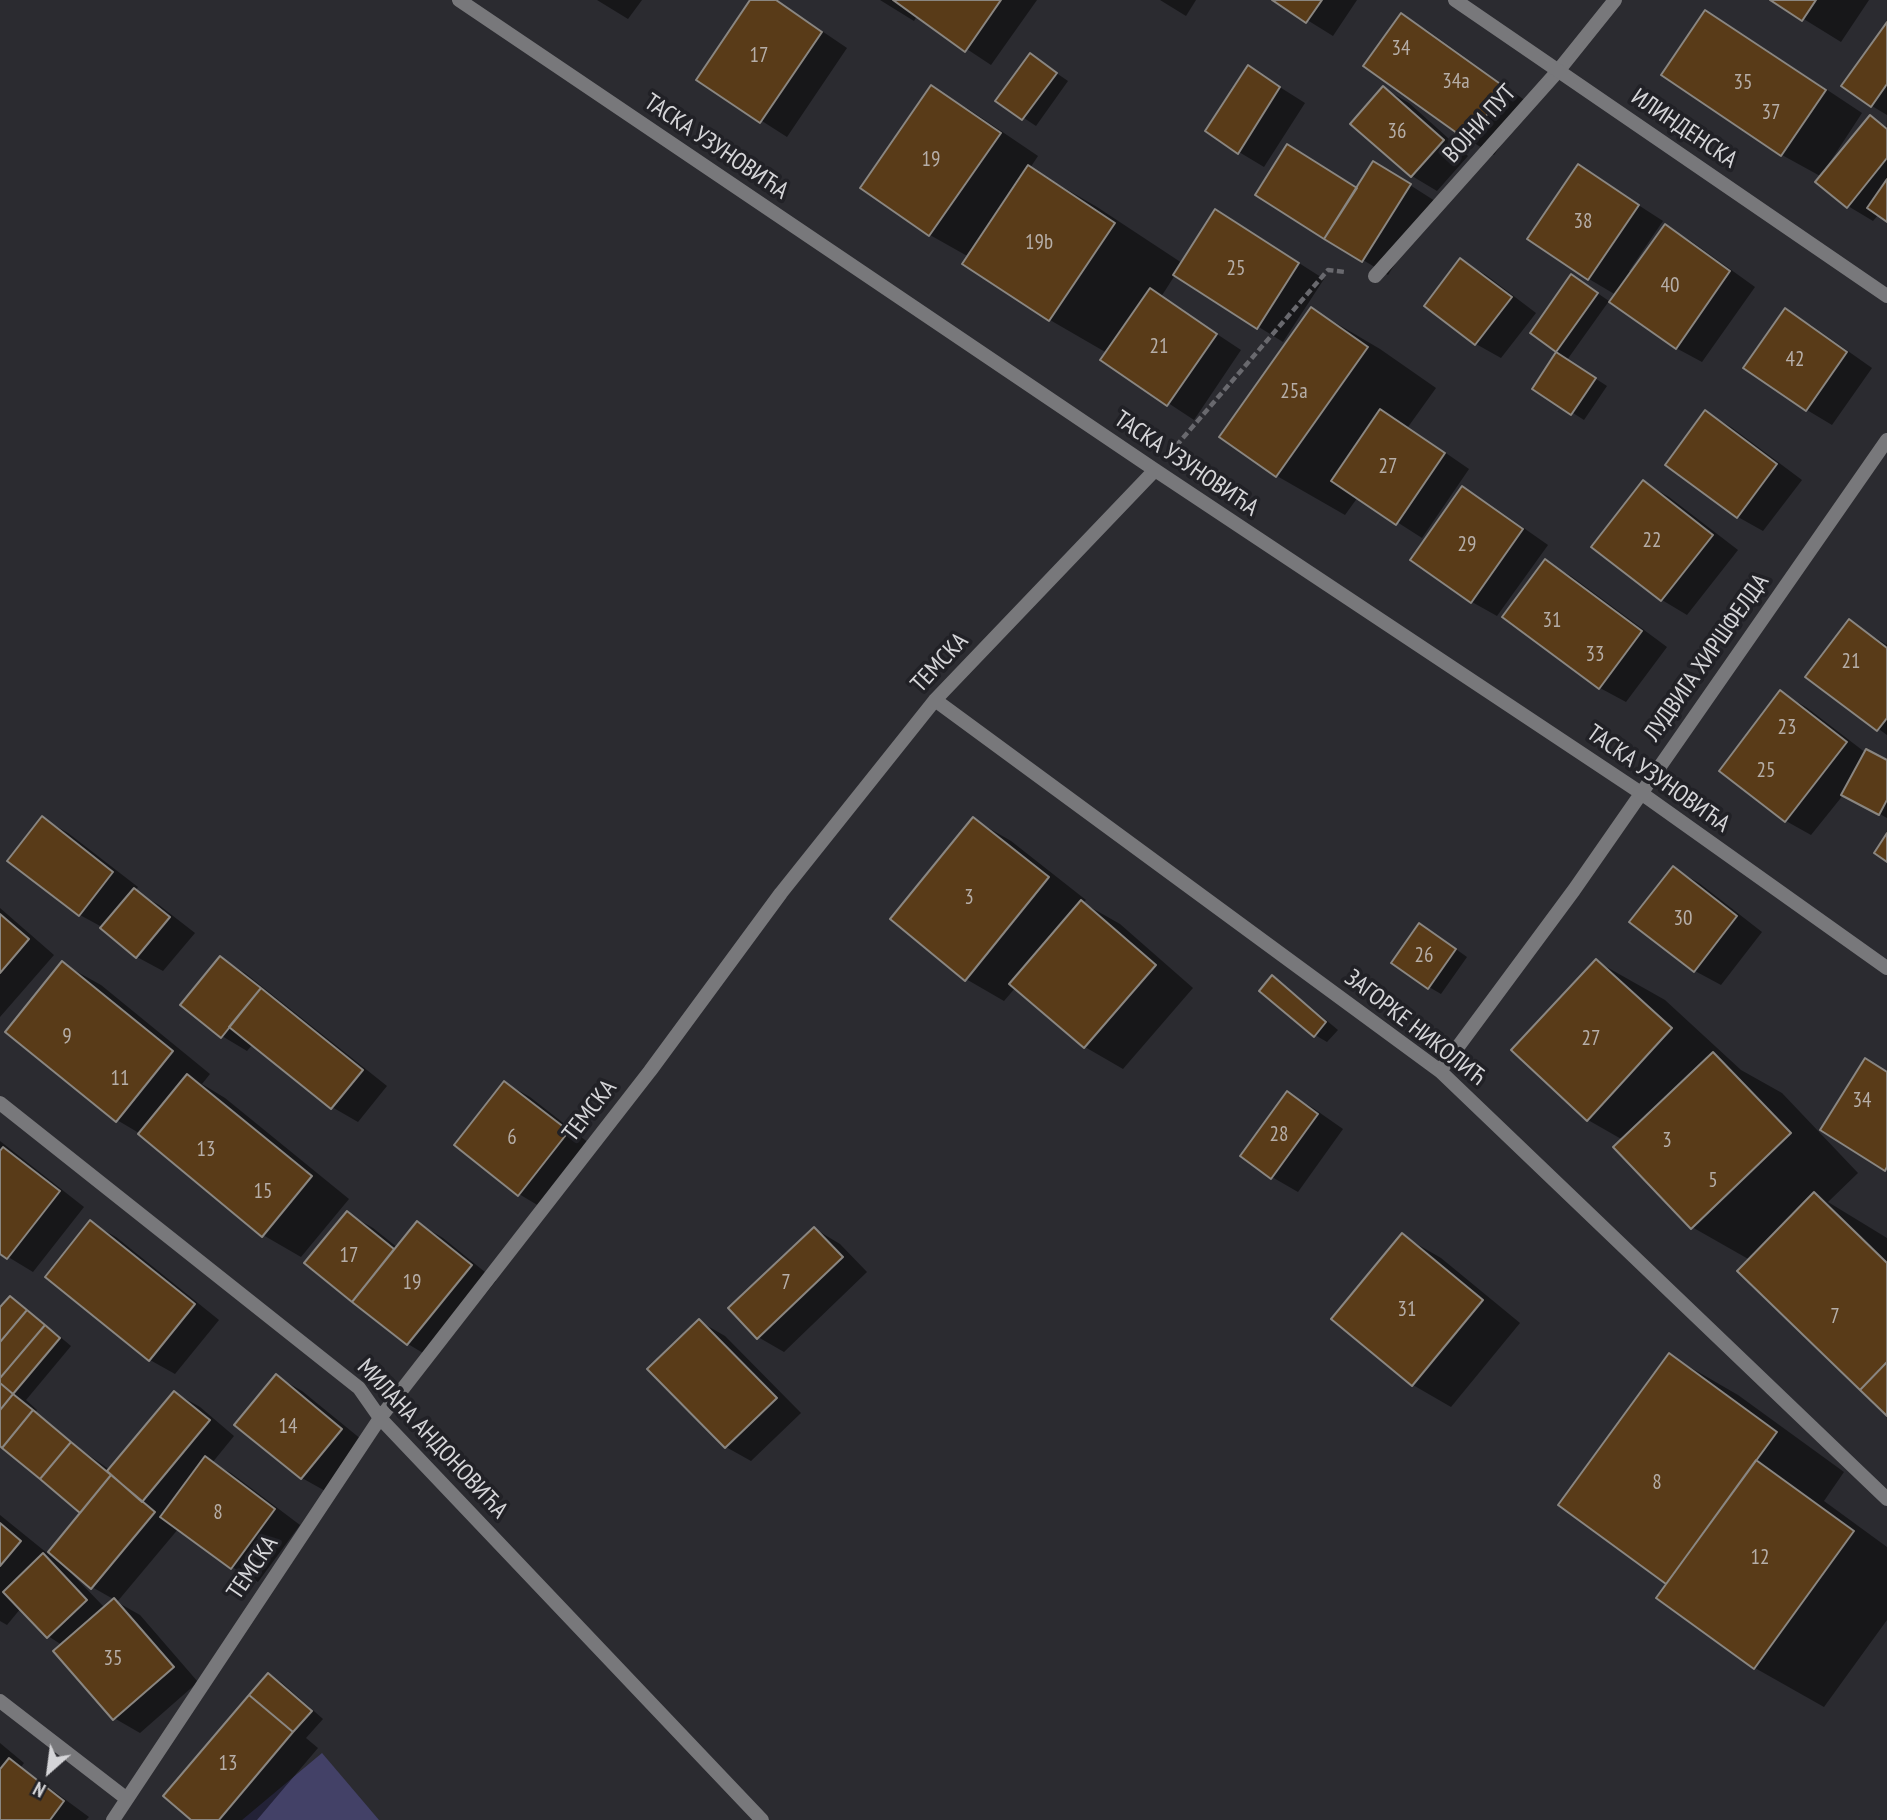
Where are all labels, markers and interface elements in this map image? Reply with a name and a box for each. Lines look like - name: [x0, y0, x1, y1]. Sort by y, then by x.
- house number: 34: [1392, 36, 1410, 62]
- house number: 17: [750, 43, 768, 69]
- house number: 34a: [1442, 69, 1470, 95]
- house number: 35: [1734, 70, 1752, 96]
- street label: ВОЈНИ ПУТ: [1437, 79, 1523, 169]
- street label: ИЛИНДЕНСКА: [1626, 83, 1742, 175]
- street label: ТАСКА УЗУНОВИЋА: [638, 88, 794, 206]
- house number: 37: [1762, 100, 1780, 126]
- house number: 36: [1388, 119, 1406, 145]
- house number: 19: [922, 147, 940, 173]
- house number: 38: [1574, 209, 1592, 235]
- house number: 19b: [1025, 230, 1053, 256]
- house number: 25: [1227, 256, 1245, 282]
- house number: 40: [1661, 273, 1679, 299]
- house number: 21: [1150, 334, 1168, 360]
- house number: 42: [1786, 347, 1804, 373]
- house number: 25a: [1280, 379, 1308, 405]
- street label: ТАСКА УЗУНОВИЋА: [1108, 405, 1264, 523]
- house number: 27: [1379, 454, 1397, 480]
- house number: 22: [1643, 528, 1661, 554]
- house number: 29: [1458, 532, 1476, 558]
- street label: ЛУДВИГА ХИРШФЕЛДА: [1639, 569, 1775, 747]
- house number: 31: [1543, 608, 1561, 634]
- street label: ТЕМСКА: [905, 627, 975, 699]
- house number: 33: [1586, 642, 1604, 668]
- house number: 21: [1842, 649, 1860, 675]
- house number: 23: [1778, 715, 1796, 741]
- street label: ТАСКА УЗУНОВИЋА: [1581, 719, 1735, 839]
- house number: 25: [1757, 758, 1775, 784]
- house number: 3: [964, 885, 974, 911]
- house number: 30: [1674, 906, 1692, 932]
- house number: 26: [1415, 943, 1433, 969]
- street label: ЗАГОРКЕ НИКОЛИЋ: [1339, 964, 1491, 1092]
- house number: 9: [62, 1024, 72, 1050]
- house number: 27: [1582, 1026, 1600, 1052]
- house number: 11: [111, 1066, 129, 1092]
- street label: ТЕМСКА: [557, 1074, 623, 1148]
- house number: 34: [1853, 1088, 1871, 1114]
- house number: 28: [1270, 1122, 1288, 1148]
- house number: 6: [507, 1125, 517, 1151]
- house number: 3: [1662, 1128, 1672, 1154]
- house number: 13: [197, 1137, 215, 1163]
- house number: 5: [1708, 1168, 1718, 1194]
- house number: 15: [254, 1179, 272, 1205]
- house number: 17: [340, 1243, 358, 1269]
- house number: 19: [403, 1270, 421, 1296]
- house number: 7: [781, 1270, 791, 1296]
- house number: 31: [1398, 1297, 1416, 1323]
- house number: 7: [1830, 1304, 1840, 1330]
- street label: МИЛАНА АНДОНОВИЋА: [351, 1353, 513, 1525]
- house number: 14: [279, 1414, 297, 1440]
- house number: 8: [1652, 1470, 1662, 1496]
- house number: 8: [213, 1500, 223, 1526]
- street label: ТЕМСКА: [221, 1531, 285, 1605]
- house number: 12: [1751, 1545, 1769, 1571]
- house number: 35: [104, 1646, 122, 1672]
- north arrow: [14, 1736, 84, 1806]
- house number: 13: [219, 1751, 237, 1777]
- text: N: [29, 1777, 49, 1803]

